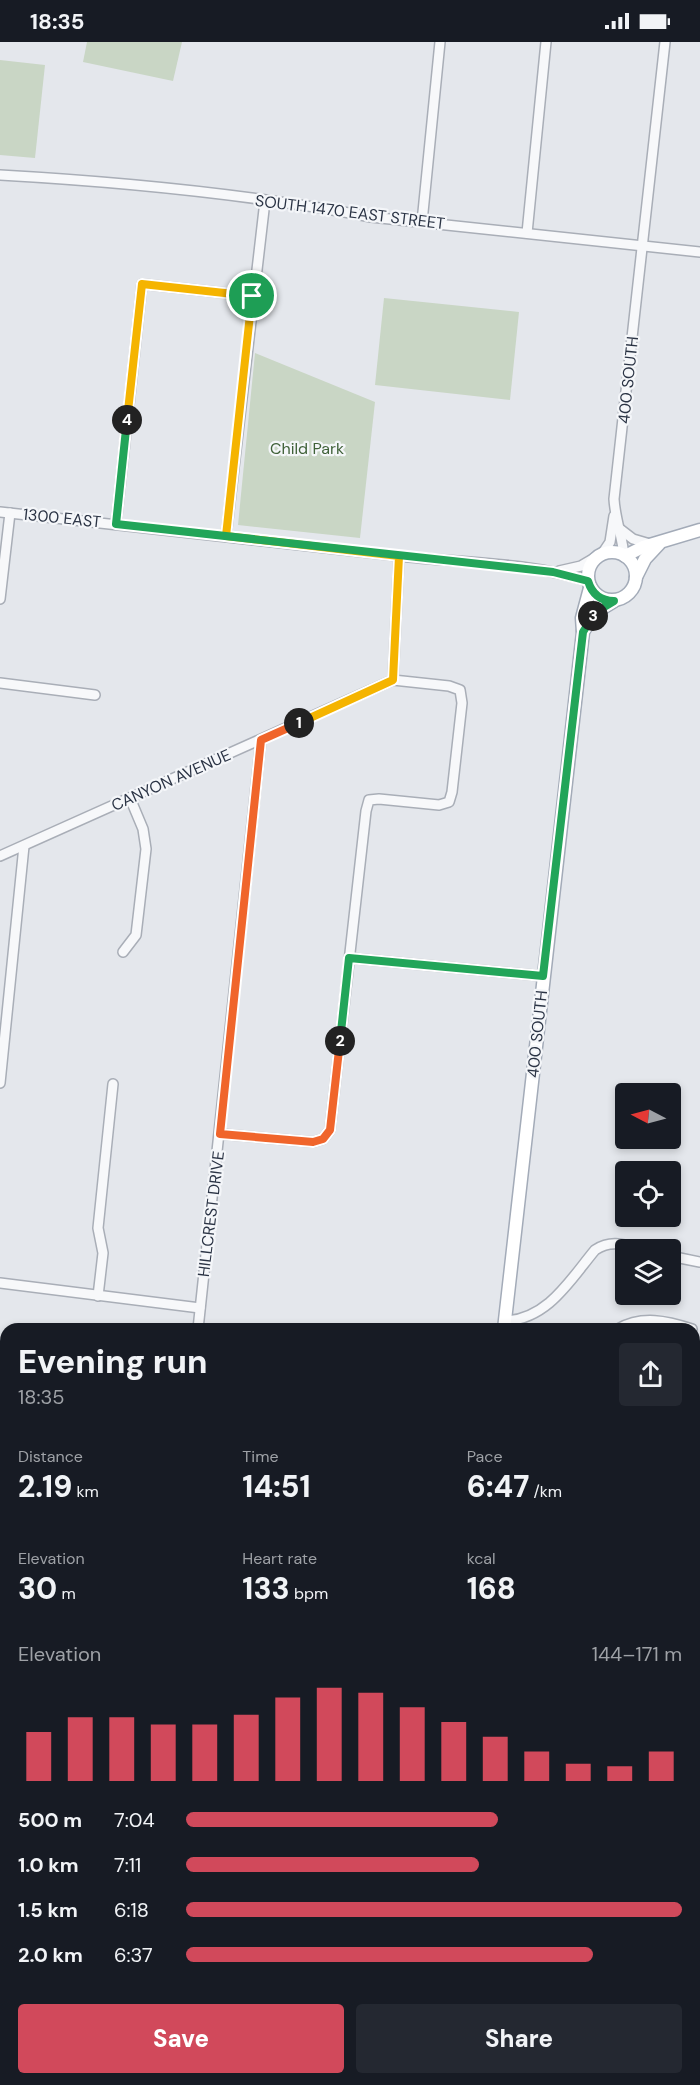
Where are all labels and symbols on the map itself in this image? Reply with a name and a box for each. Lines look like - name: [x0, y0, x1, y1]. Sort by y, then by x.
- street label: SOUTH 1470 EAST STREET: [254, 190, 446, 234]
- pin: [226, 270, 277, 321]
- street label: 400 SOUTH: [613, 335, 643, 425]
- pin: 4: [112, 405, 142, 435]
- park label: Child Park: [270, 438, 344, 459]
- street label: 1300 EAST: [22, 503, 102, 533]
- pin: 3: [578, 601, 608, 631]
- pin: 1: [284, 708, 314, 738]
- street label: CANYON AVENUE: [108, 744, 234, 816]
- street label: 400 SOUTH: [522, 989, 552, 1079]
- pin: 2: [325, 1026, 355, 1056]
- north arrow: [615, 1083, 681, 1149]
- street label: HILLCREST DRIVE: [193, 1150, 229, 1278]

